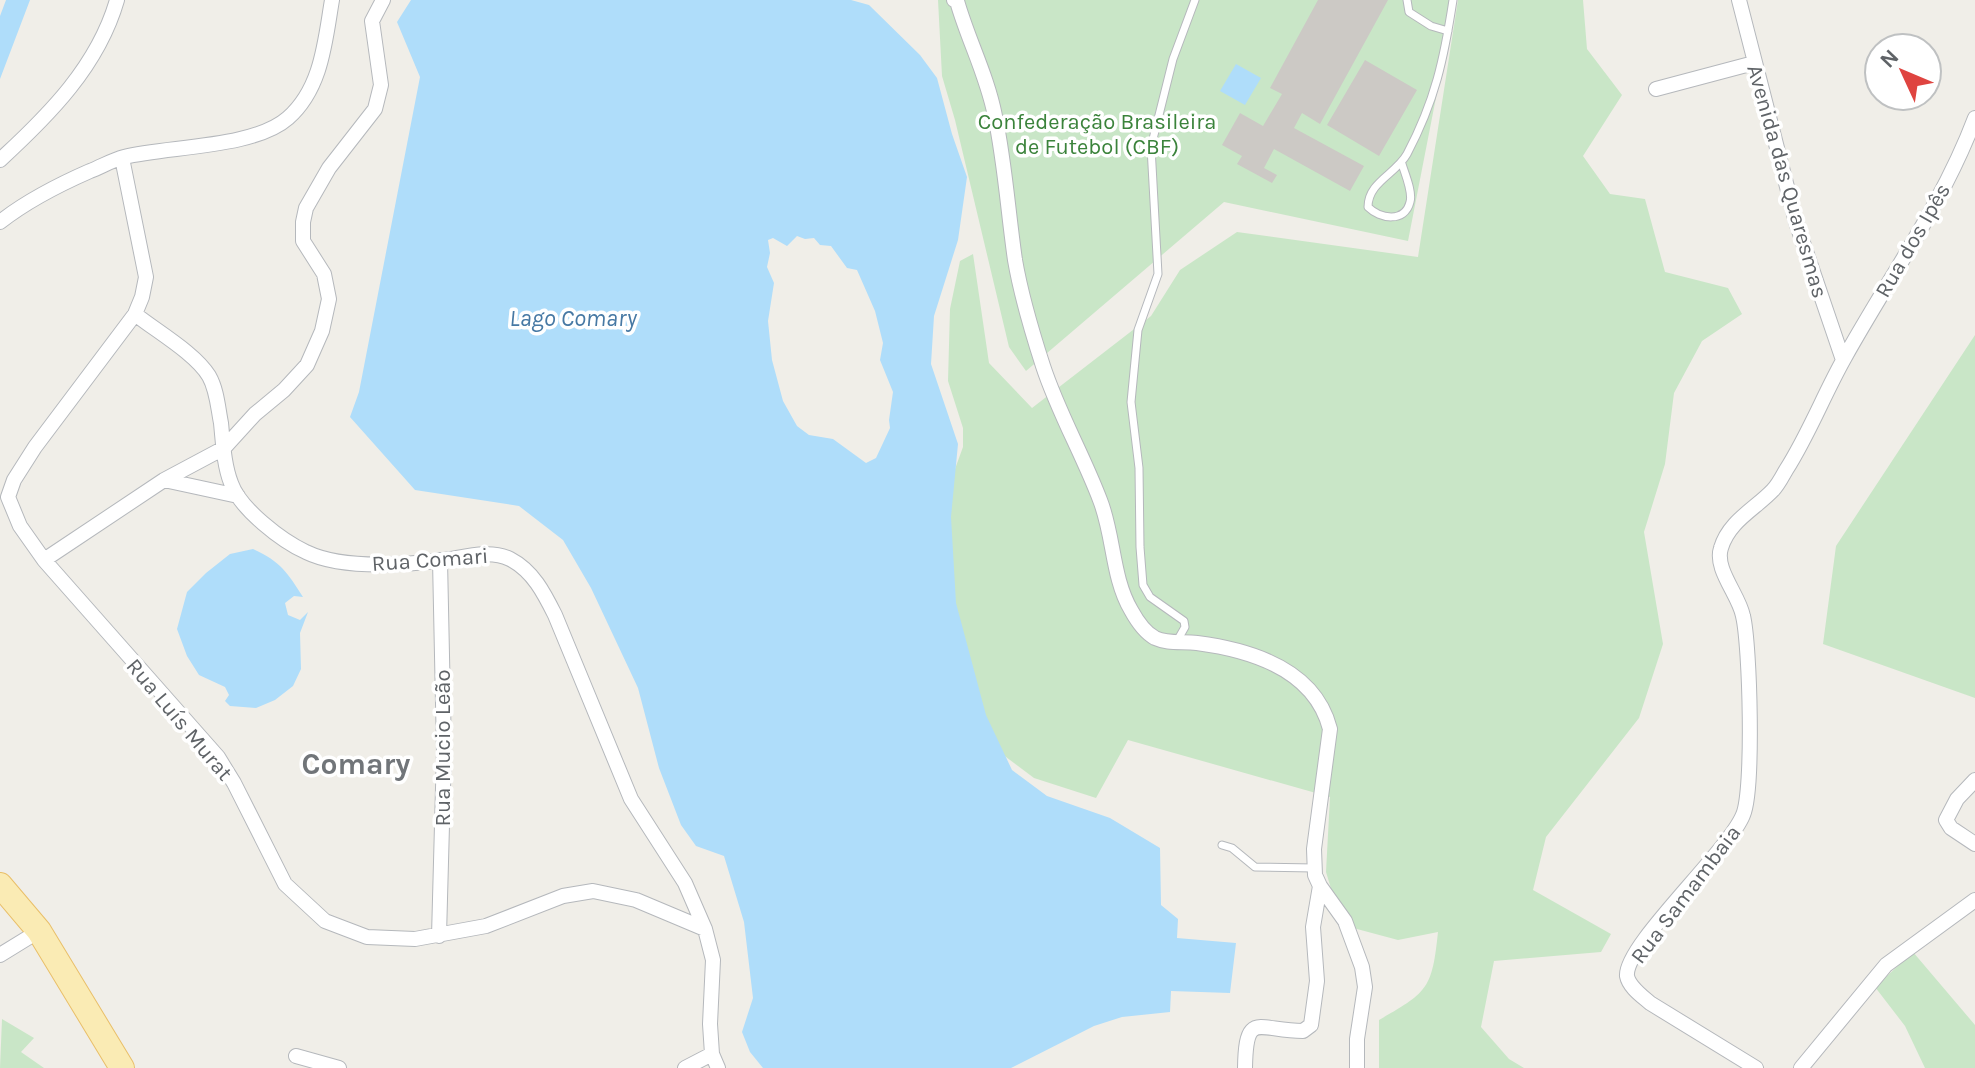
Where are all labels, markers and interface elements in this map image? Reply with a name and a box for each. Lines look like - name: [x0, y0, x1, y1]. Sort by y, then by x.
- north arrow: [1863, 32, 1943, 112]
- text: N: [1874, 44, 1904, 74]
- street label: Avenida das Quaresmas: [1741, 62, 1833, 301]
- park label: Confederação Brasileira de Futebol (CBF): [978, 109, 1216, 160]
- street label: Rua dos Ipês: [1870, 179, 1956, 302]
- water label: Lago Comary: [509, 304, 637, 332]
- street label: Rua Comari: [371, 543, 489, 577]
- street label: Rua Luís Murat: [121, 653, 238, 786]
- street label: Rua Mucio Leão: [430, 670, 456, 826]
- district label: Comary: [302, 746, 410, 782]
- street label: Rua Samambaia: [1625, 820, 1746, 969]

